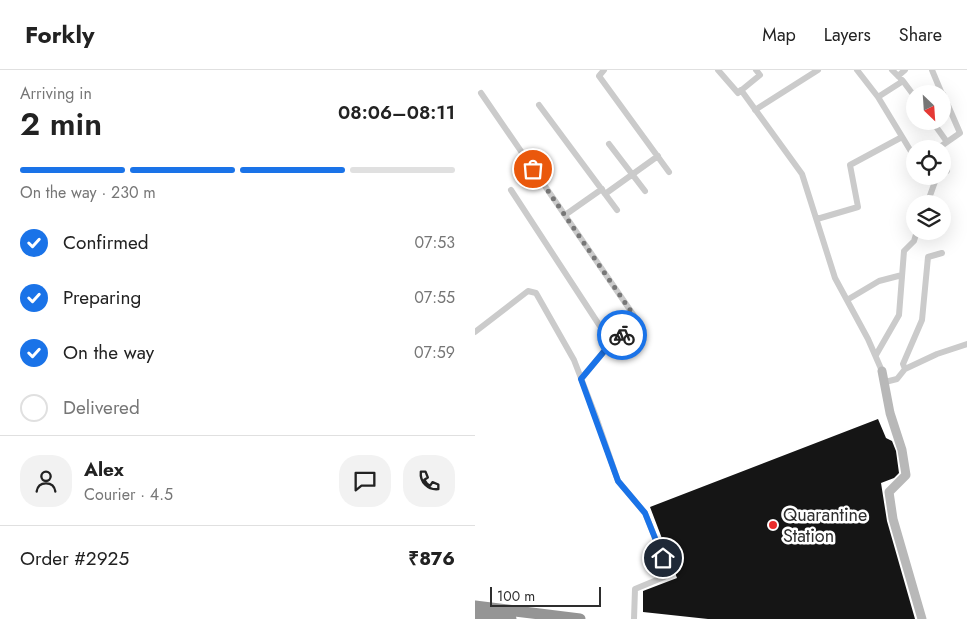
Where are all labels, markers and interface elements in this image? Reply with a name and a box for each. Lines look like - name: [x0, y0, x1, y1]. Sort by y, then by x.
- text: Forkly: [25, 17, 94, 52]
- text: Map: [762, 22, 796, 48]
- text: Layers: [824, 22, 871, 48]
- text: Share: [899, 22, 942, 48]
- text: Arriving in: [20, 82, 92, 105]
- north arrow: [906, 85, 951, 130]
- map controls: [906, 85, 951, 240]
- text: 08:06–08:11: [338, 99, 455, 126]
- text: 2 min: [20, 101, 102, 147]
- button: locate: [906, 140, 951, 185]
- pin: [512, 148, 554, 190]
- icon: bag: [519, 155, 547, 183]
- text: On the way · 230 m: [20, 181, 156, 204]
- button: layers: [906, 195, 951, 240]
- icon: check: [20, 229, 48, 257]
- text: Confirmed: [63, 229, 149, 256]
- text: 07:53: [414, 231, 455, 254]
- icon: check: [20, 284, 48, 312]
- text: Preparing: [63, 284, 141, 311]
- text: 07:55: [414, 286, 455, 309]
- courier: [597, 310, 647, 360]
- icon: bike: [608, 321, 636, 349]
- icon: check: [20, 339, 48, 367]
- text: On the way: [63, 339, 154, 366]
- text: 07:59: [414, 341, 455, 364]
- text: Delivered: [63, 394, 140, 421]
- button: person: [20, 455, 72, 507]
- button: chat: [339, 455, 391, 507]
- button: phone: [403, 455, 455, 507]
- text: Alex: [84, 456, 124, 483]
- text: Courier · 4.5: [84, 483, 173, 506]
- place label: Quarantine Station: [783, 502, 867, 549]
- marker: Quarantine Station: [767, 519, 779, 531]
- pin: [642, 537, 684, 579]
- icon: home: [649, 544, 677, 572]
- text: Order #2925: [20, 545, 129, 572]
- text: ₹876: [408, 545, 455, 572]
- scale bar: [490, 584, 601, 607]
- text: 100 m: [497, 586, 535, 606]

